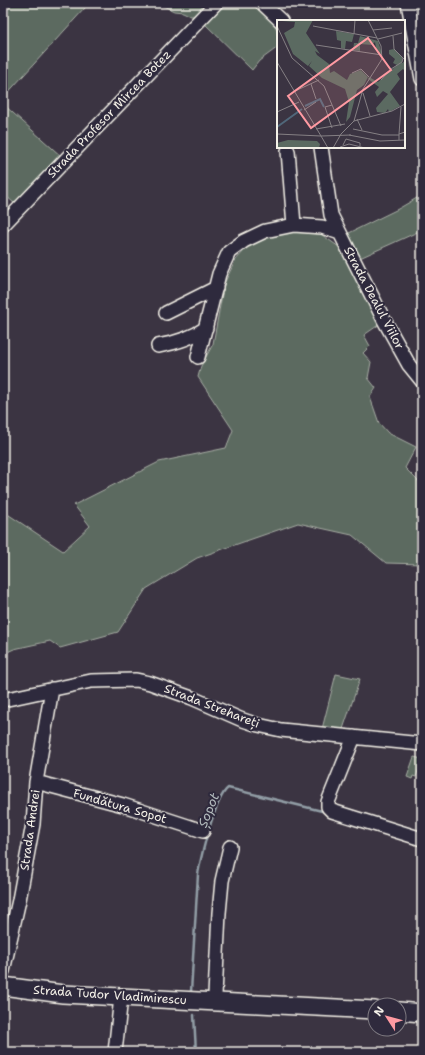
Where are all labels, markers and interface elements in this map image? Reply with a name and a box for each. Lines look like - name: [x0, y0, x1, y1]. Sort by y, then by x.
- inset map: [277, 20, 405, 148]
- street label: Strada Profesor Mircea Botez: [44, 47, 174, 181]
- street label: Strada Dealul Viilor: [340, 244, 408, 352]
- street label: Strada Strehareți: [162, 680, 262, 732]
- street label: Fundătura Sopot: [71, 785, 169, 827]
- street label: Strada Andrei: [16, 789, 44, 871]
- water label: Șopot: [194, 790, 224, 830]
- street label: Strada Tudor Vladimirescu: [33, 982, 187, 1008]
- north arrow: [367, 997, 407, 1037]
- text: N: [371, 1003, 388, 1019]

